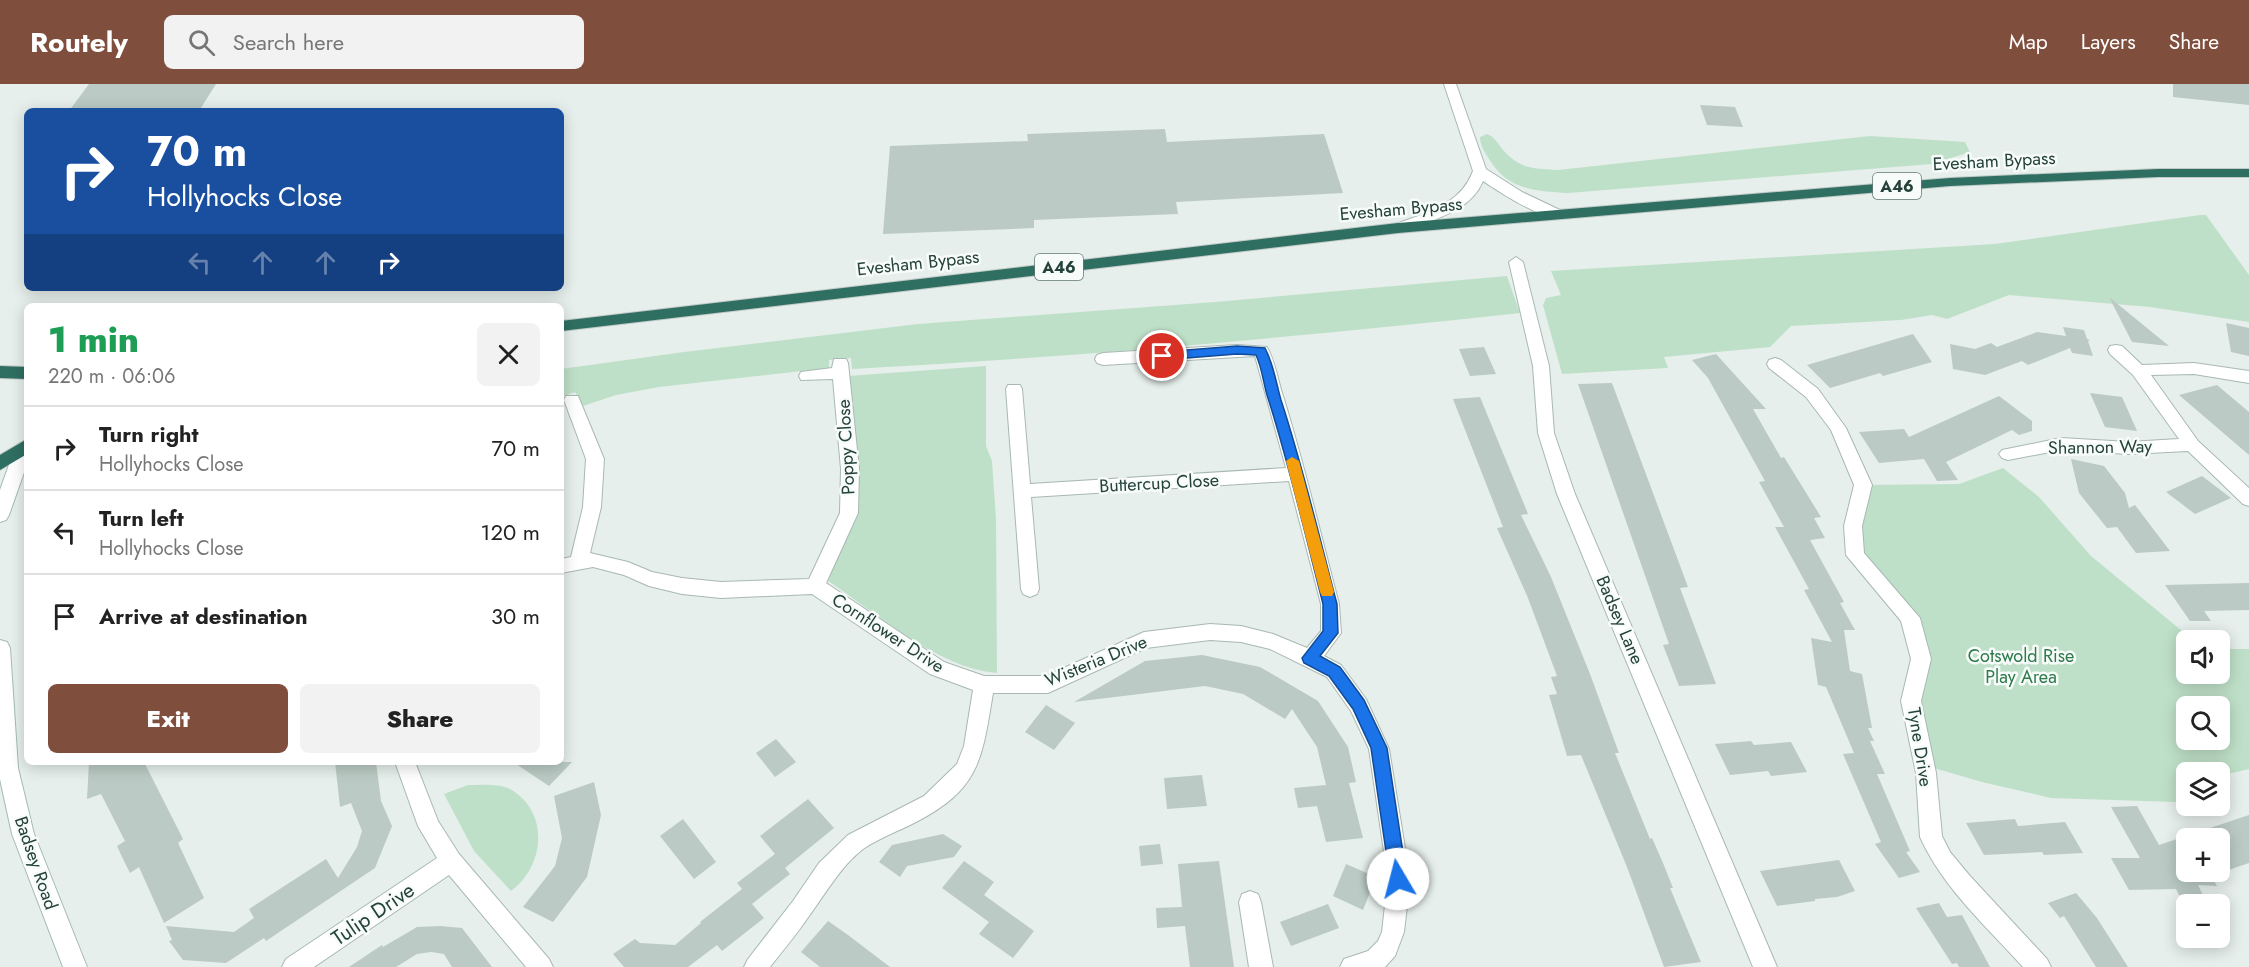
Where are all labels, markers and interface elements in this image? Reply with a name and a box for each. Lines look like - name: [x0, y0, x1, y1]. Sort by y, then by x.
- search box: [164, 15, 584, 69]
- text: Routely: [30, 22, 128, 63]
- icon: search: [185, 26, 218, 59]
- text: Search here: [233, 26, 344, 58]
- text: Map: [2009, 27, 2048, 57]
- text: Layers: [2081, 27, 2136, 57]
- text: Share: [2169, 27, 2219, 57]
- text: 70 m: [147, 121, 247, 182]
- icon: right: [48, 132, 126, 210]
- street label: Evesham Bypass: [1932, 145, 2056, 177]
- road number: A46: [1873, 173, 1921, 199]
- text: Hollyhocks Close: [147, 177, 342, 216]
- street label: Evesham Bypass: [1339, 191, 1463, 227]
- street label: Evesham Bypass: [855, 244, 981, 282]
- icon: left: [183, 246, 216, 279]
- icon: ahead: [246, 246, 279, 279]
- icon: ahead: [309, 246, 342, 279]
- icon: right: [372, 246, 405, 279]
- road number: A46: [1035, 254, 1083, 280]
- text: 1 min: [48, 313, 139, 365]
- button: close: [477, 323, 540, 386]
- pin: [1136, 330, 1187, 381]
- icon: arrive: [1145, 339, 1178, 372]
- text: 220 m · 06:06: [48, 362, 175, 391]
- street label: Poppy Close: [831, 399, 861, 495]
- text: Turn right: [99, 418, 199, 450]
- icon: right: [48, 432, 81, 465]
- text: 70 m: [491, 432, 540, 464]
- street label: Shannon Way: [2048, 433, 2152, 461]
- text: Hollyhocks Close: [99, 450, 244, 479]
- street label: Buttercup Close: [1098, 467, 1220, 499]
- text: Turn left: [99, 502, 184, 534]
- icon: left: [48, 516, 81, 549]
- text: 120 m: [481, 516, 540, 548]
- text: Hollyhocks Close: [99, 534, 244, 563]
- street label: Badsey Lane: [1590, 572, 1650, 668]
- street label: Cornflower Drive: [827, 587, 949, 679]
- icon: arrive: [48, 600, 81, 633]
- text: Arrive at destination: [99, 600, 308, 632]
- text: 30 m: [491, 600, 540, 632]
- street label: Wisteria Drive: [1041, 629, 1151, 693]
- map controls: [2176, 630, 2230, 948]
- button: sound: [2176, 630, 2230, 684]
- park label: Cotswold Rise Play Area: [1968, 643, 2074, 690]
- button: Exit: [48, 684, 288, 753]
- button: Share: [300, 684, 540, 753]
- button: search: [2176, 696, 2230, 750]
- street label: Tyne Drive: [1901, 706, 1939, 788]
- button: layers: [2176, 762, 2230, 816]
- street label: Badsey Road: [8, 813, 64, 913]
- button: +: [2176, 828, 2230, 882]
- position arrow: [1366, 847, 1430, 911]
- street label: Tulip Drive: [325, 875, 421, 953]
- button: −: [2176, 894, 2230, 948]

